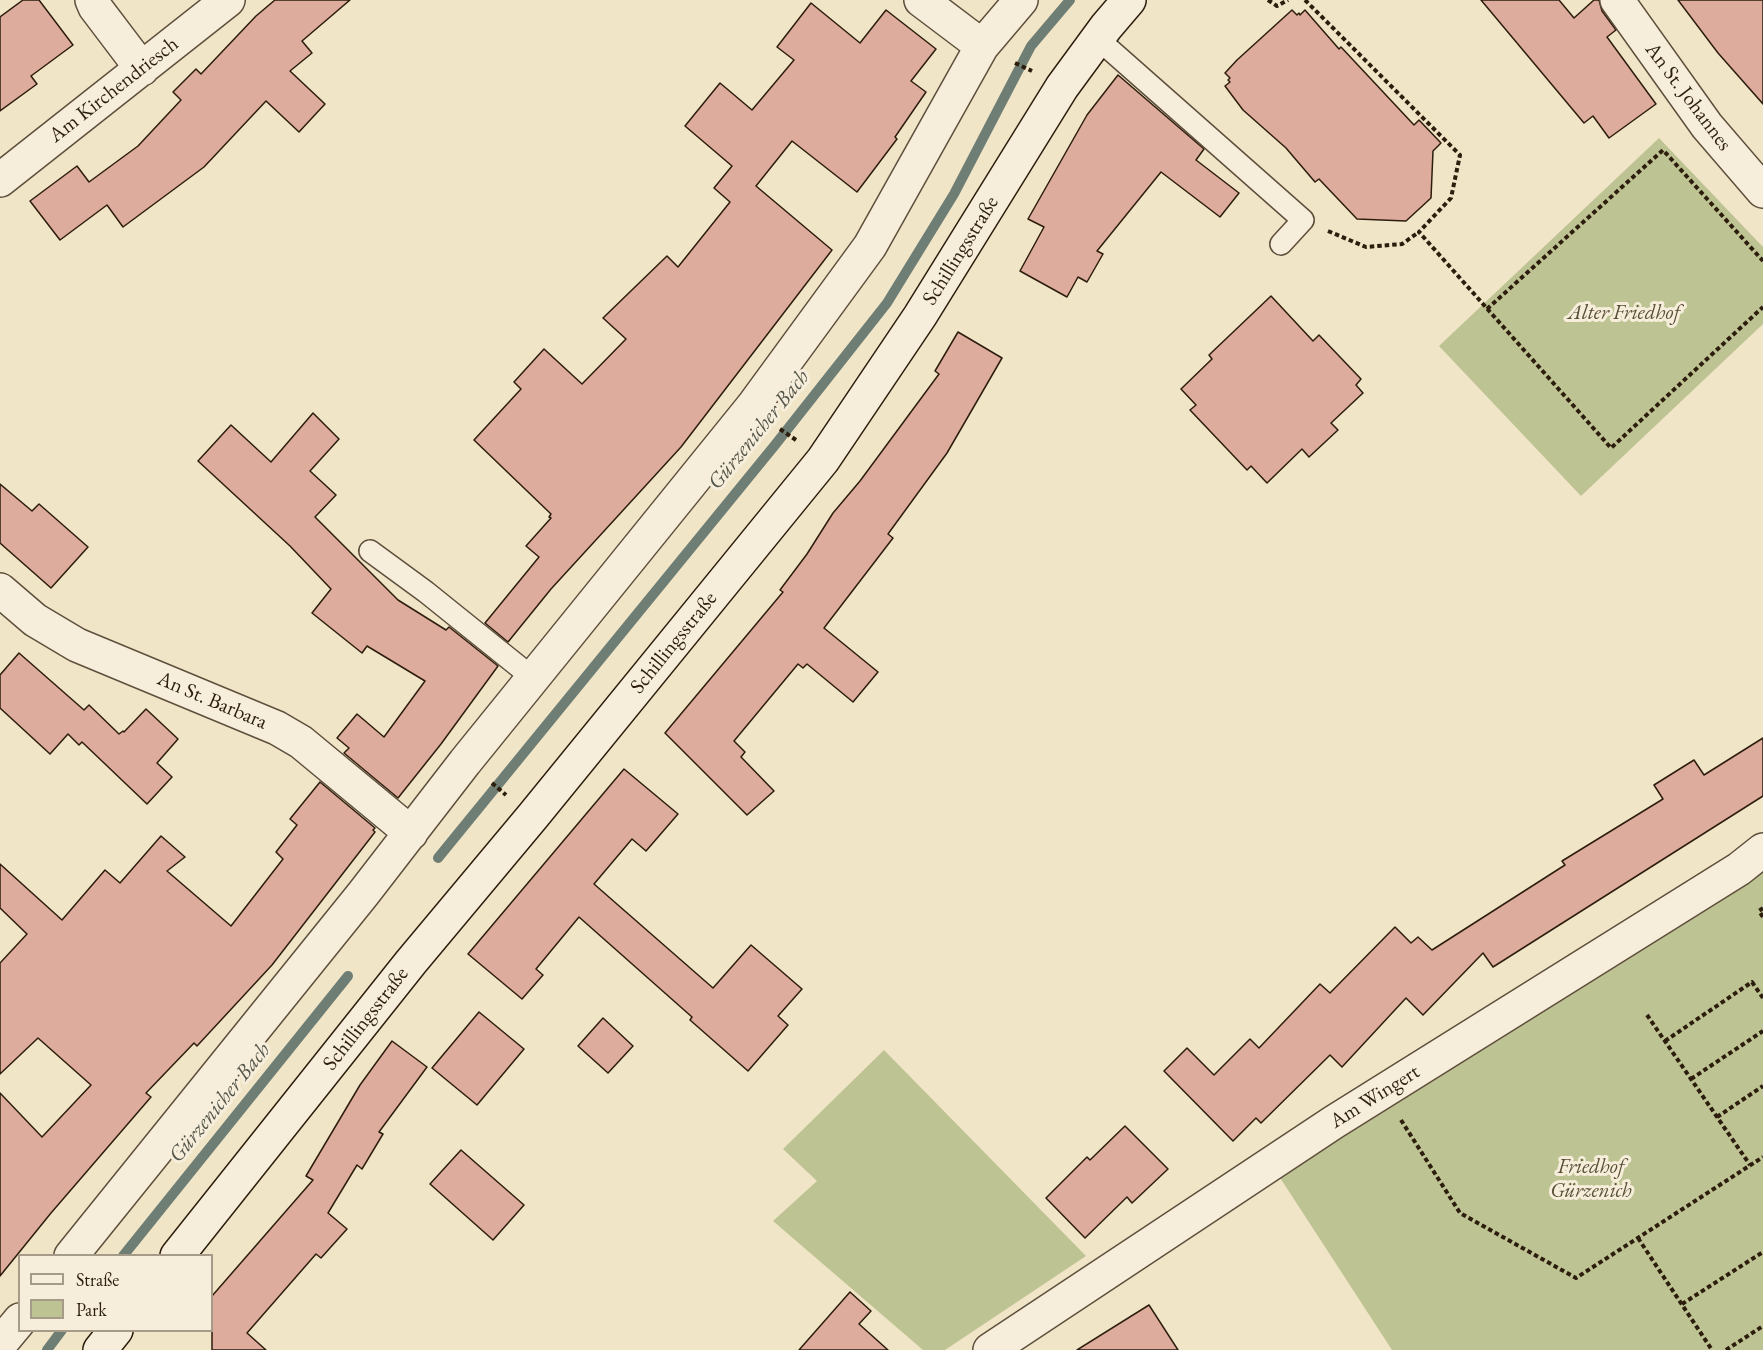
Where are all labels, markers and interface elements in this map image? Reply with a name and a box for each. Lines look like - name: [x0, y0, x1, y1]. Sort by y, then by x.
- street label: Am Kirchendriesch: [44, 32, 184, 148]
- street label: An St. Johannes: [1639, 38, 1737, 156]
- street label: Schillingsstraße: [917, 192, 1005, 310]
- park label: Alter Friedhof: [1568, 300, 1680, 326]
- water label: Gürzenicher Bach: [703, 365, 815, 495]
- street label: Schillingsstraße: [625, 587, 723, 699]
- street label: An St. Barbara: [153, 667, 271, 735]
- street label: Schillingsstraße: [318, 962, 414, 1076]
- water label: Gürzenicher Bach: [164, 1038, 276, 1168]
- street label: Am Wingert: [1325, 1060, 1425, 1134]
- park label: Friedhof Gürzenich: [1550, 1154, 1632, 1204]
- legend: [18, 1254, 213, 1332]
- text: Straße: [76, 1268, 119, 1291]
- text: Park: [76, 1298, 107, 1321]

